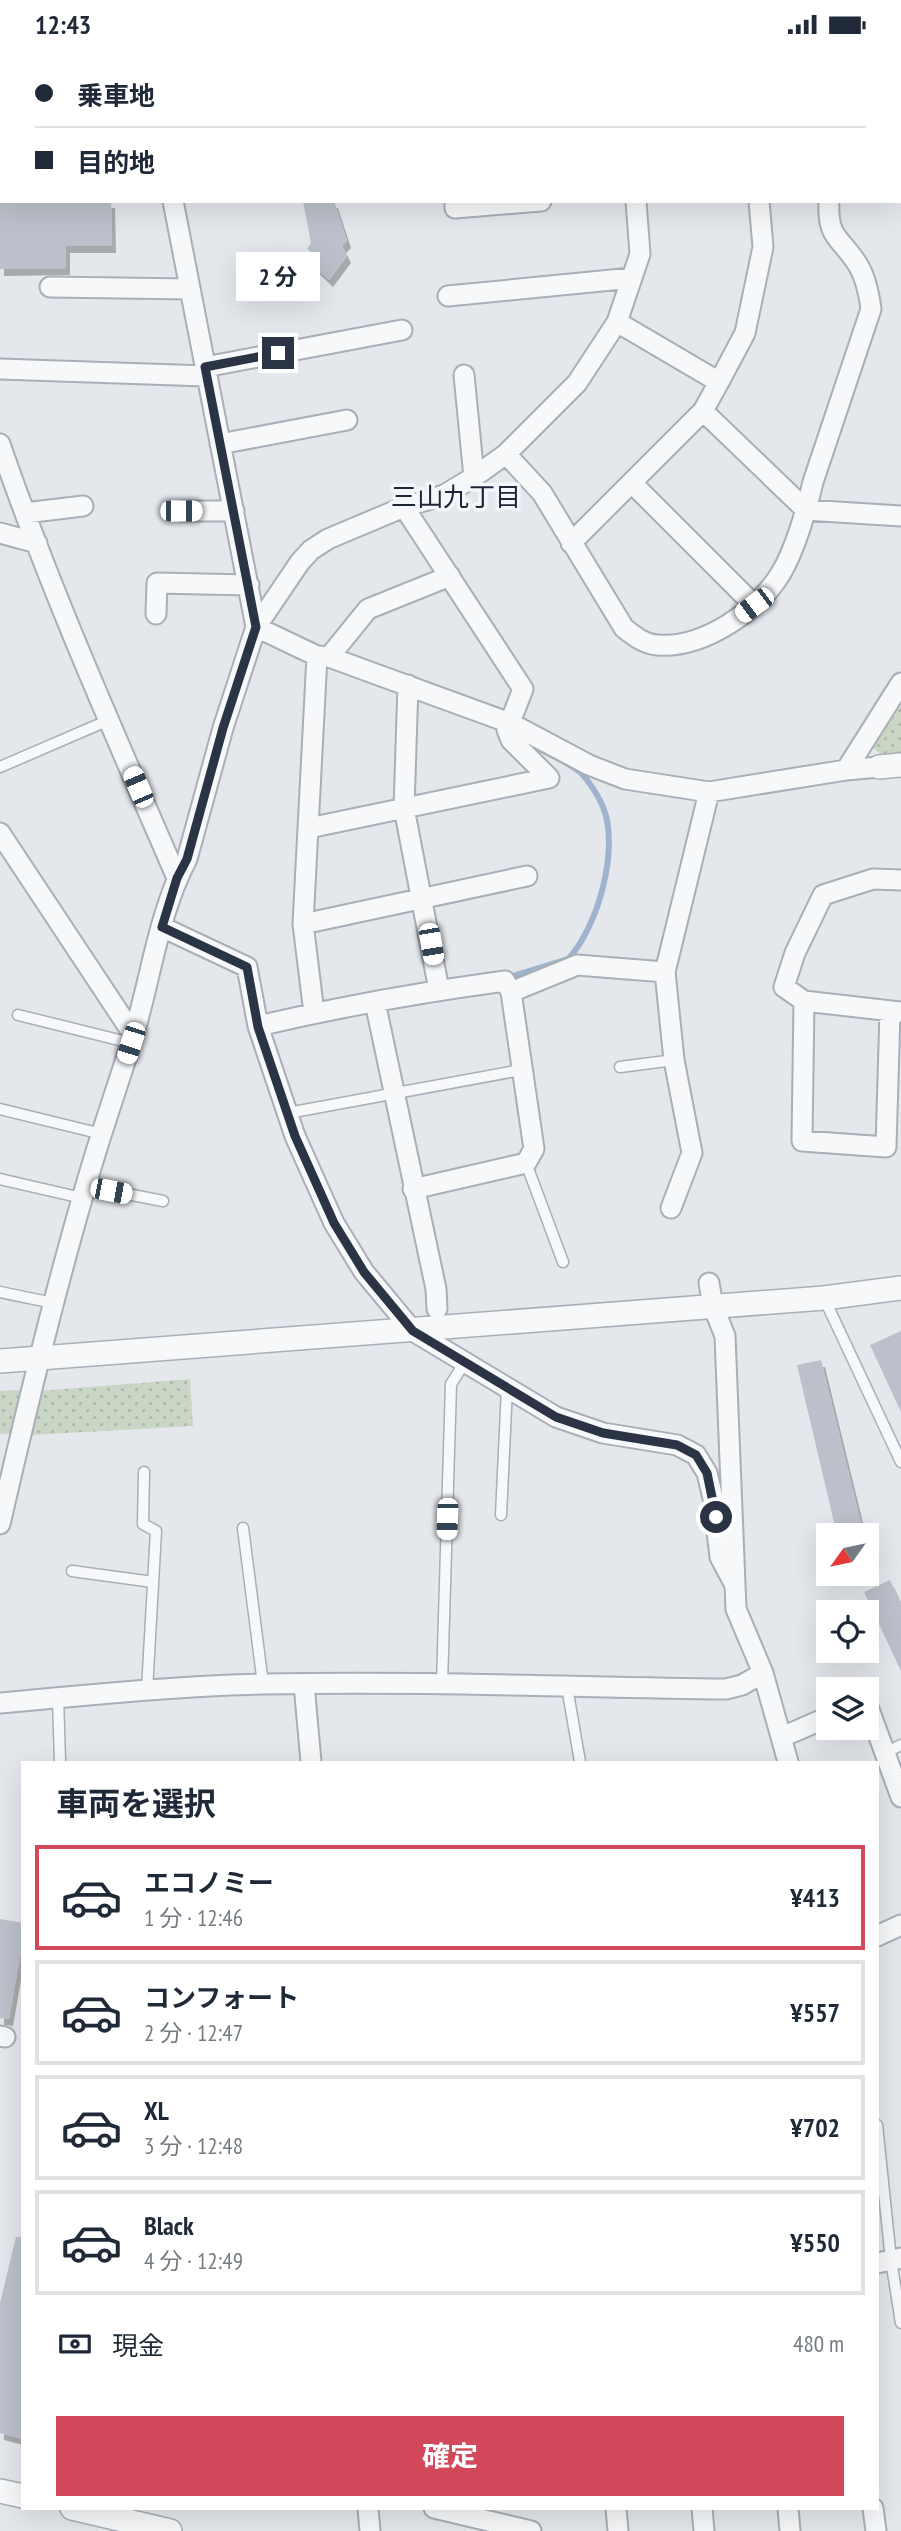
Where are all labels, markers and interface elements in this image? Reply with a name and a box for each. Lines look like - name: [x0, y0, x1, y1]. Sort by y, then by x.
- text: 12:43: [35, 8, 91, 41]
- text: 乗車地: [77, 79, 155, 112]
- text: 目的地: [77, 146, 155, 179]
- callout: 2 分: [236, 251, 320, 301]
- text: 2 分: [259, 262, 297, 291]
- route end: [262, 337, 294, 369]
- district label: 三山九丁目: [391, 480, 521, 513]
- car: [161, 501, 203, 522]
- car: [731, 584, 778, 626]
- car: [121, 764, 156, 810]
- car: [418, 921, 445, 967]
- car: [115, 1020, 148, 1066]
- car: [89, 1177, 134, 1205]
- car: [436, 1498, 459, 1540]
- route start: [700, 1501, 732, 1533]
- north arrow: [816, 1523, 878, 1585]
- map controls: [816, 1523, 879, 1740]
- button: locate: [816, 1600, 879, 1663]
- button: layers: [816, 1677, 879, 1740]
- text: 車両を選択: [56, 1782, 216, 1824]
- icon: car: [60, 1866, 123, 1929]
- text: エコノミー: [144, 1866, 274, 1899]
- text: ¥413: [790, 1881, 840, 1914]
- text: 1 分 · 12:46: [144, 1903, 243, 1932]
- icon: car: [60, 1981, 123, 2044]
- text: コンフォート: [144, 1981, 299, 2014]
- text: ¥557: [790, 1996, 840, 2029]
- text: 2 分 · 12:47: [144, 2018, 243, 2047]
- text: XL: [144, 2094, 169, 2127]
- icon: car: [60, 2096, 123, 2159]
- text: ¥702: [790, 2111, 840, 2144]
- text: 3 分 · 12:48: [144, 2131, 243, 2160]
- text: Black: [144, 2209, 194, 2242]
- icon: car: [60, 2211, 123, 2274]
- text: ¥550: [790, 2226, 840, 2259]
- text: 4 分 · 12:49: [144, 2246, 243, 2275]
- icon: cash: [56, 2325, 94, 2363]
- text: 現金: [112, 2329, 164, 2362]
- text: 480 m: [793, 2329, 844, 2358]
- button: 確定: [56, 2416, 844, 2496]

